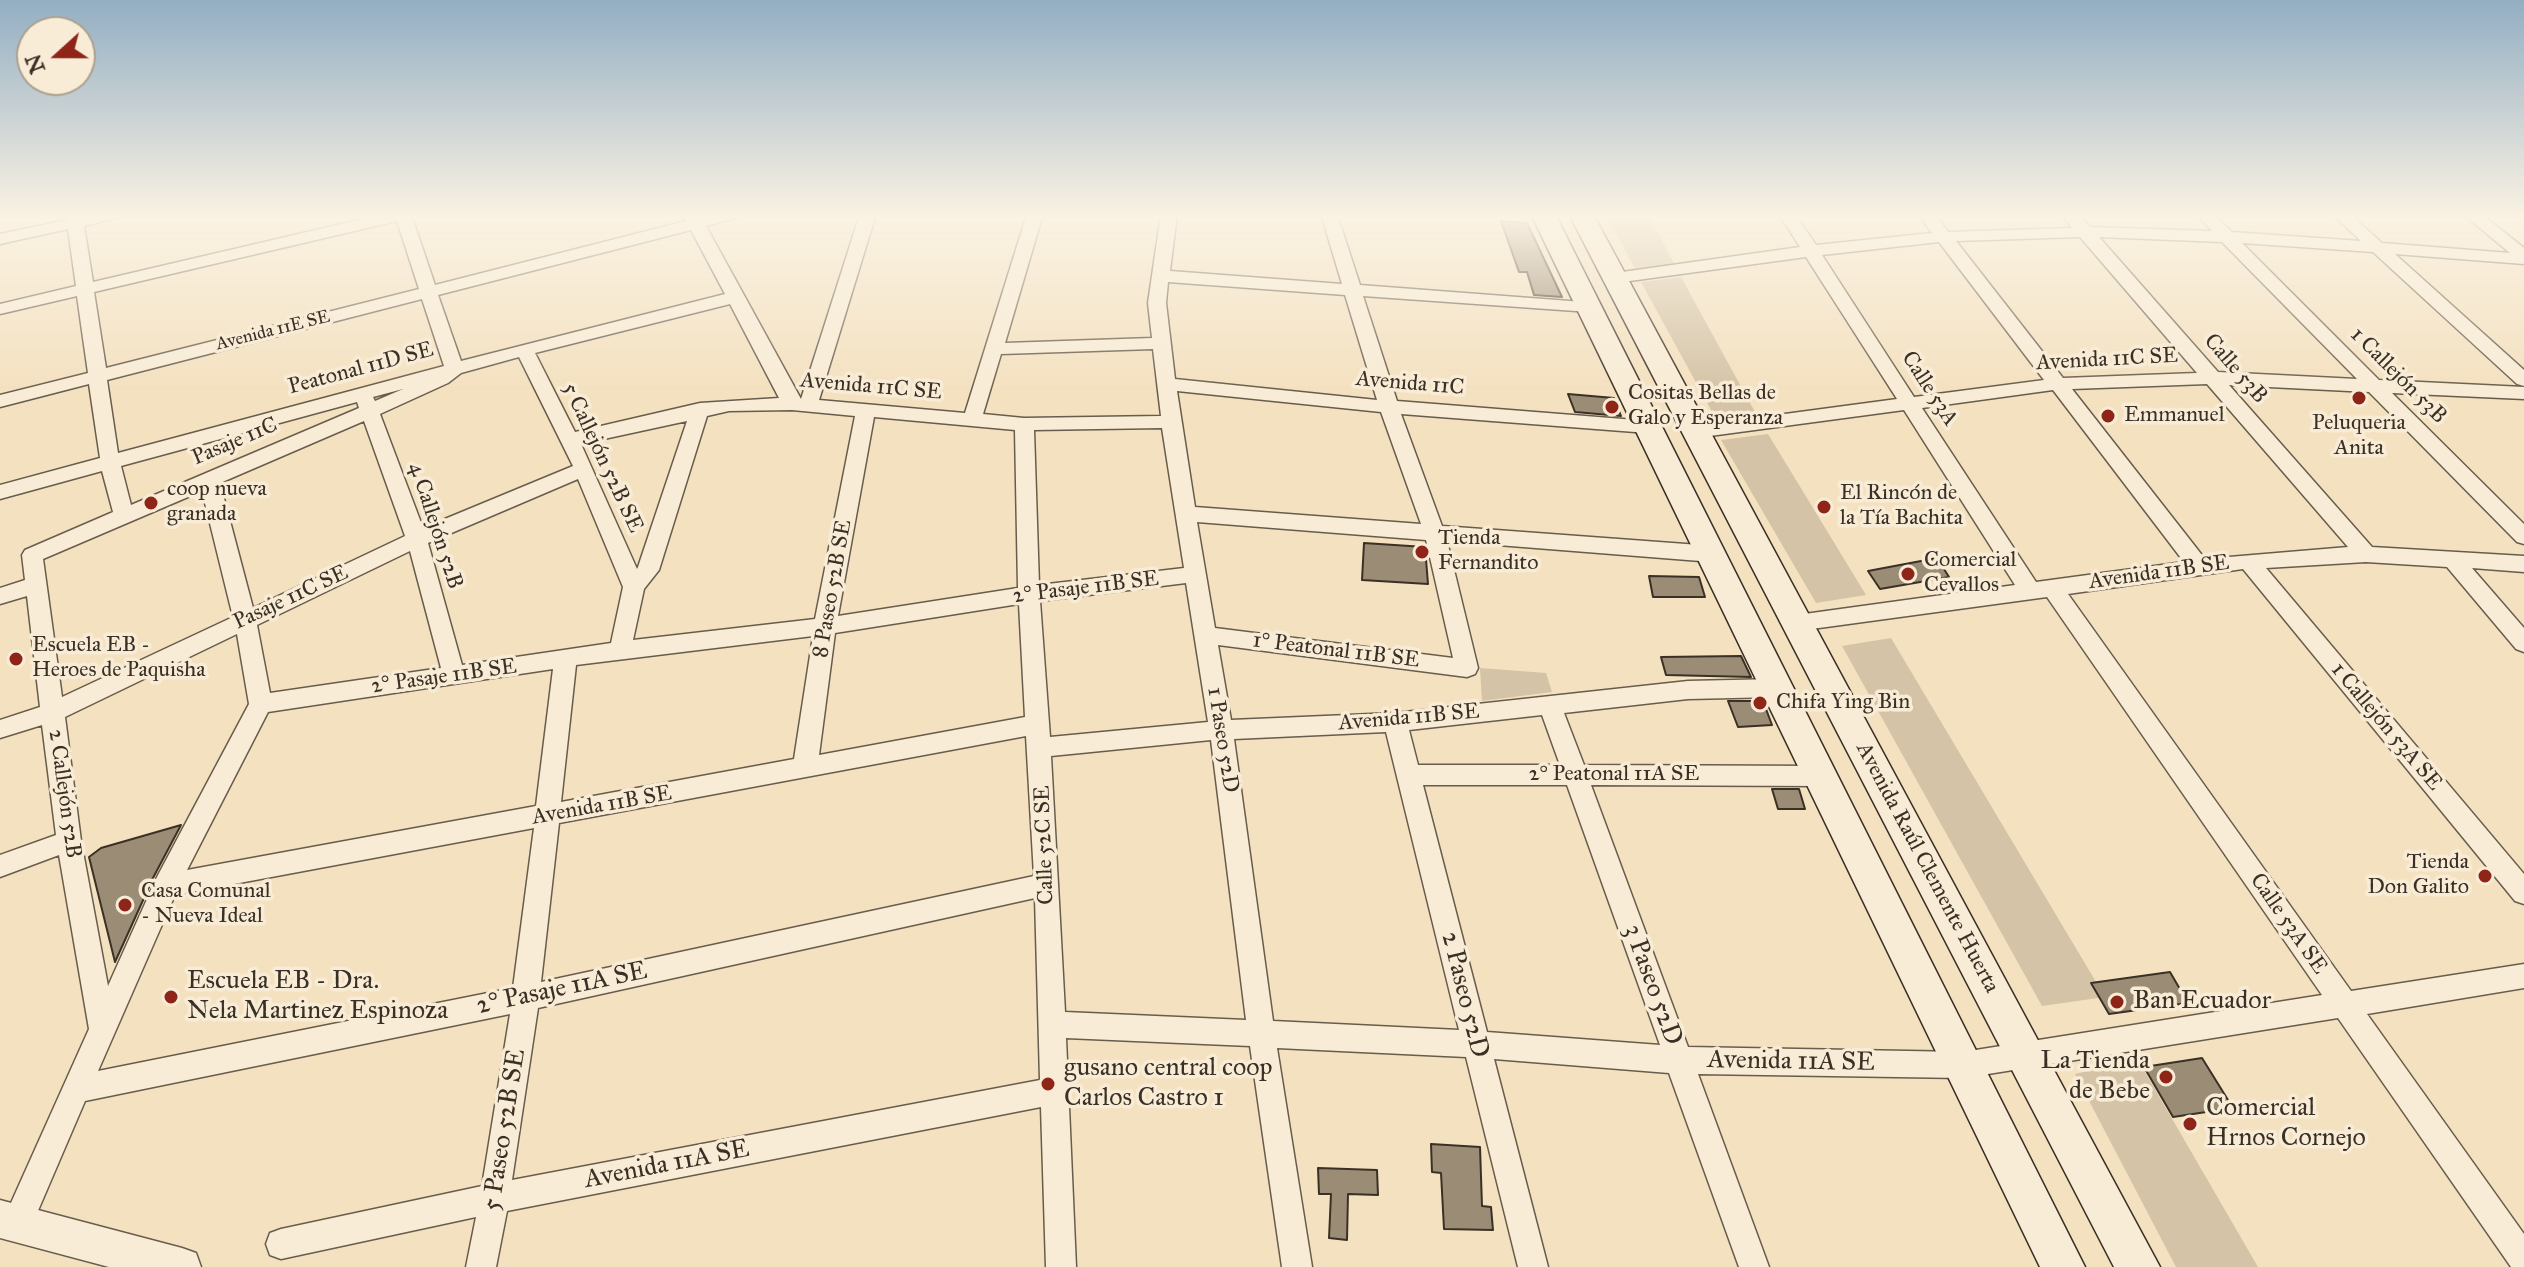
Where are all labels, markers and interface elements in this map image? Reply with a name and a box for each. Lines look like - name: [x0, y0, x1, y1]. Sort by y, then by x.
- north arrow: [16, 16, 96, 96]
- text: N: [19, 51, 51, 78]
- street label: Avenida 11E SE: [214, 306, 332, 356]
- street label: 1 Callejón 53B: [2344, 322, 2452, 430]
- street label: Calle 53B: [2198, 329, 2272, 409]
- street label: Peatonal 11D SE: [285, 337, 437, 401]
- street label: Avenida 11C SE: [2035, 343, 2179, 377]
- street label: Calle 53A: [1895, 347, 1963, 431]
- street label: Avenida 11C: [1355, 366, 1465, 402]
- street label: Avenida 11C SE: [799, 368, 943, 406]
- street label: 5 Callejón 52B SE: [556, 379, 648, 537]
- place label: Cositas Bellas de Galo y Esperanza: [1628, 381, 1783, 432]
- marker: Peluqueria Anita: [2350, 389, 2368, 407]
- marker: Cositas Bellas de Galo y Esperanza: [1603, 398, 1621, 416]
- place label: Emmanuel: [2124, 403, 2225, 429]
- marker: Emmanuel: [2099, 407, 2117, 425]
- place label: Peluqueria Anita: [2312, 411, 2406, 462]
- street label: Pasaje 11C: [188, 412, 282, 472]
- street label: 4 Callejón 52B: [402, 460, 468, 592]
- place label: coop nueva granada: [167, 477, 267, 528]
- place label: El Rincón de la Tía Bachita: [1840, 481, 1963, 532]
- marker: coop nueva granada: [142, 494, 160, 512]
- marker: El Rincón de la Tía Bachita: [1815, 498, 1833, 516]
- street label: 8 Paseo 52B SE: [808, 518, 858, 660]
- place label: Tienda Fernandito: [1438, 526, 1538, 578]
- marker: Tienda Fernandito: [1413, 543, 1431, 561]
- place label: Comercial Cevallos: [1924, 548, 2016, 600]
- street label: Avenida 11B SE: [2087, 550, 2231, 596]
- street label: Pasaje 11C SE: [229, 560, 353, 636]
- marker: Comercial Cevallos: [1899, 565, 1917, 583]
- street label: 2° Pasaje 11B SE: [1012, 566, 1160, 610]
- street label: 1° Peatonal 11B SE: [1251, 628, 1421, 674]
- place label: Escuela EB - Heroes de Paquisha: [32, 633, 206, 684]
- marker: Escuela EB - Heroes de Paquisha: [7, 650, 25, 668]
- street label: 2° Pasaje 11B SE: [370, 654, 518, 700]
- street label: 1 Callejón 53A SE: [2325, 658, 2447, 796]
- street label: 1 Paseo 52D: [1201, 685, 1243, 795]
- place label: Chifa Ying Bin: [1776, 690, 1910, 716]
- marker: Chifa Ying Bin: [1751, 694, 1769, 712]
- street label: Avenida 11B SE: [1337, 699, 1481, 737]
- street label: 2 Callejón 52B: [42, 728, 86, 860]
- street label: Avenida Raúl Clemente Huerta: [1850, 738, 2004, 998]
- street label: 2° Peatonal 11A SE: [1529, 762, 1699, 788]
- street label: Avenida 11B SE: [530, 781, 674, 831]
- street label: Calle 52C SE: [1030, 785, 1060, 905]
- place label: Tienda Don Galito: [2367, 850, 2469, 902]
- marker: Tienda Don Galito: [2476, 867, 2494, 885]
- street label: Calle 53A SE: [2244, 869, 2332, 979]
- place label: Casa Comunal - Nueva Ideal: [141, 879, 271, 930]
- marker: Casa Comunal - Nueva Ideal: [116, 896, 134, 914]
- street label: 3 Paseo 52D: [1616, 920, 1688, 1050]
- street label: 2 Paseo 52D: [1433, 929, 1495, 1061]
- street label: 2° Pasaje 11A SE: [474, 956, 650, 1022]
- place label: Escuela EB - Dra. Nela Martinez Espinoza: [187, 966, 448, 1028]
- place label: Ban Ecuador: [2133, 986, 2271, 1018]
- marker: Escuela EB - Dra. Nela Martinez Espinoza: [162, 988, 180, 1006]
- marker: Ban Ecuador: [2108, 993, 2126, 1011]
- street label: Avenida 11A SE: [1707, 1045, 1875, 1079]
- place label: La Tienda de Bebe: [2040, 1046, 2150, 1108]
- street label: 5 Paseo 52B SE: [477, 1047, 533, 1213]
- place label: gusano central coop Carlos Castro 1: [1064, 1053, 1273, 1114]
- marker: La Tienda de Bebe: [2157, 1068, 2175, 1086]
- marker: gusano central coop Carlos Castro 1: [1039, 1075, 1057, 1093]
- place label: Comercial Hrnos Cornejo: [2206, 1093, 2366, 1154]
- marker: Comercial Hrnos Cornejo: [2181, 1115, 2199, 1133]
- street label: Avenida 11A SE: [582, 1134, 752, 1196]

